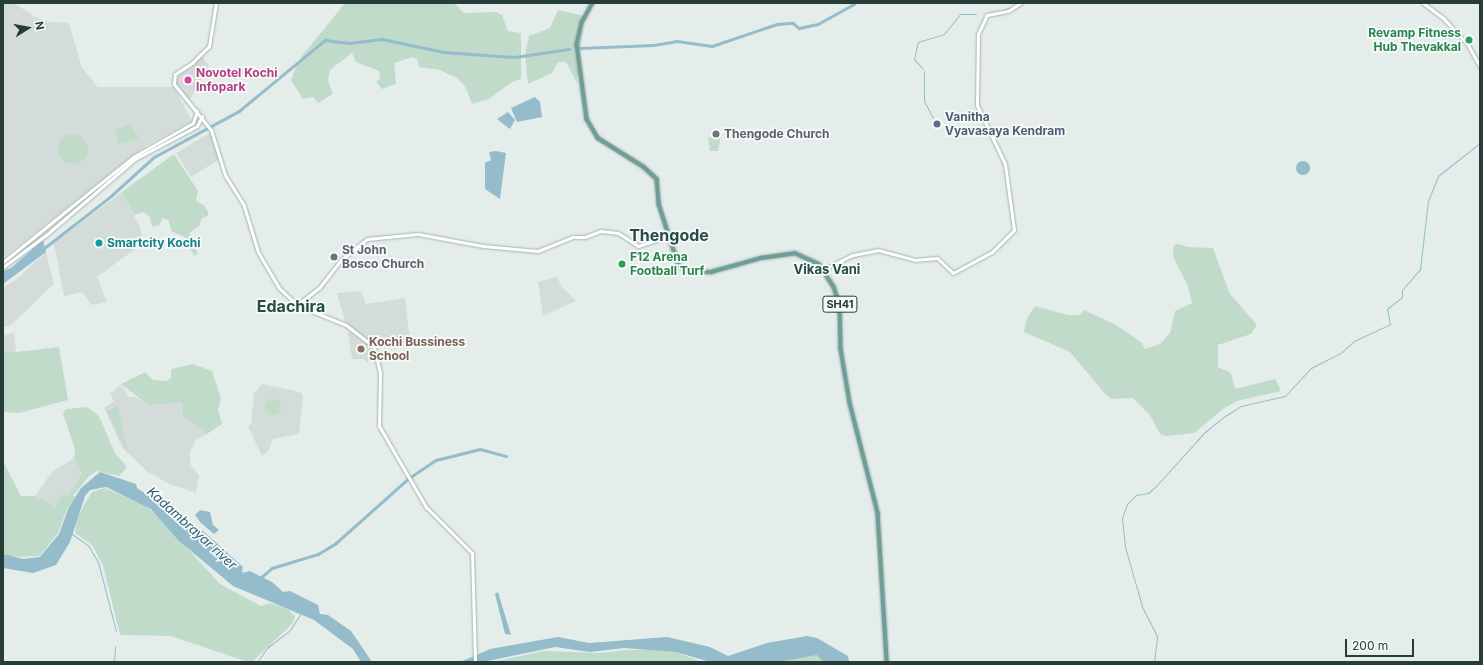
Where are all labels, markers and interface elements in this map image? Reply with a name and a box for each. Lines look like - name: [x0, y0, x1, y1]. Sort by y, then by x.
- north arrow: [8, 8, 48, 48]
- text: N: [32, 20, 47, 31]
- place label: Revamp Fitness Hub Thevakkal: [1368, 26, 1461, 54]
- marker: Revamp Fitness Hub Thevakkal: [1464, 35, 1474, 45]
- place label: Novotel Kochi Infopark: [196, 66, 277, 94]
- marker: Novotel Kochi Infopark: [183, 75, 193, 85]
- place label: Vanitha Vyavasaya Kendram: [945, 110, 1065, 138]
- marker: Vanitha Vyavasaya Kendram: [932, 119, 942, 129]
- place label: Thengode Church: [724, 127, 830, 141]
- marker: Thengode Church: [711, 129, 721, 139]
- district label: Thengode: [629, 225, 709, 245]
- place label: Smartcity Kochi: [107, 236, 201, 250]
- marker: Smartcity Kochi: [94, 238, 104, 248]
- place label: St John Bosco Church: [342, 243, 424, 271]
- place label: F12 Arena Football Turf: [630, 250, 704, 278]
- marker: St John Bosco Church: [329, 252, 339, 262]
- marker: F12 Arena Football Turf: [617, 259, 627, 269]
- district label: Vikas Vani: [794, 261, 860, 277]
- road number: SH41: [822, 295, 858, 313]
- district label: Edachira: [257, 296, 325, 316]
- place label: Kochi Bussiness School: [369, 335, 465, 363]
- marker: Kochi Bussiness School: [356, 344, 366, 354]
- water label: Kadambrayar river: [144, 484, 240, 572]
- scale bar: [1347, 631, 1416, 657]
- text: 200 m: [1352, 638, 1388, 653]

